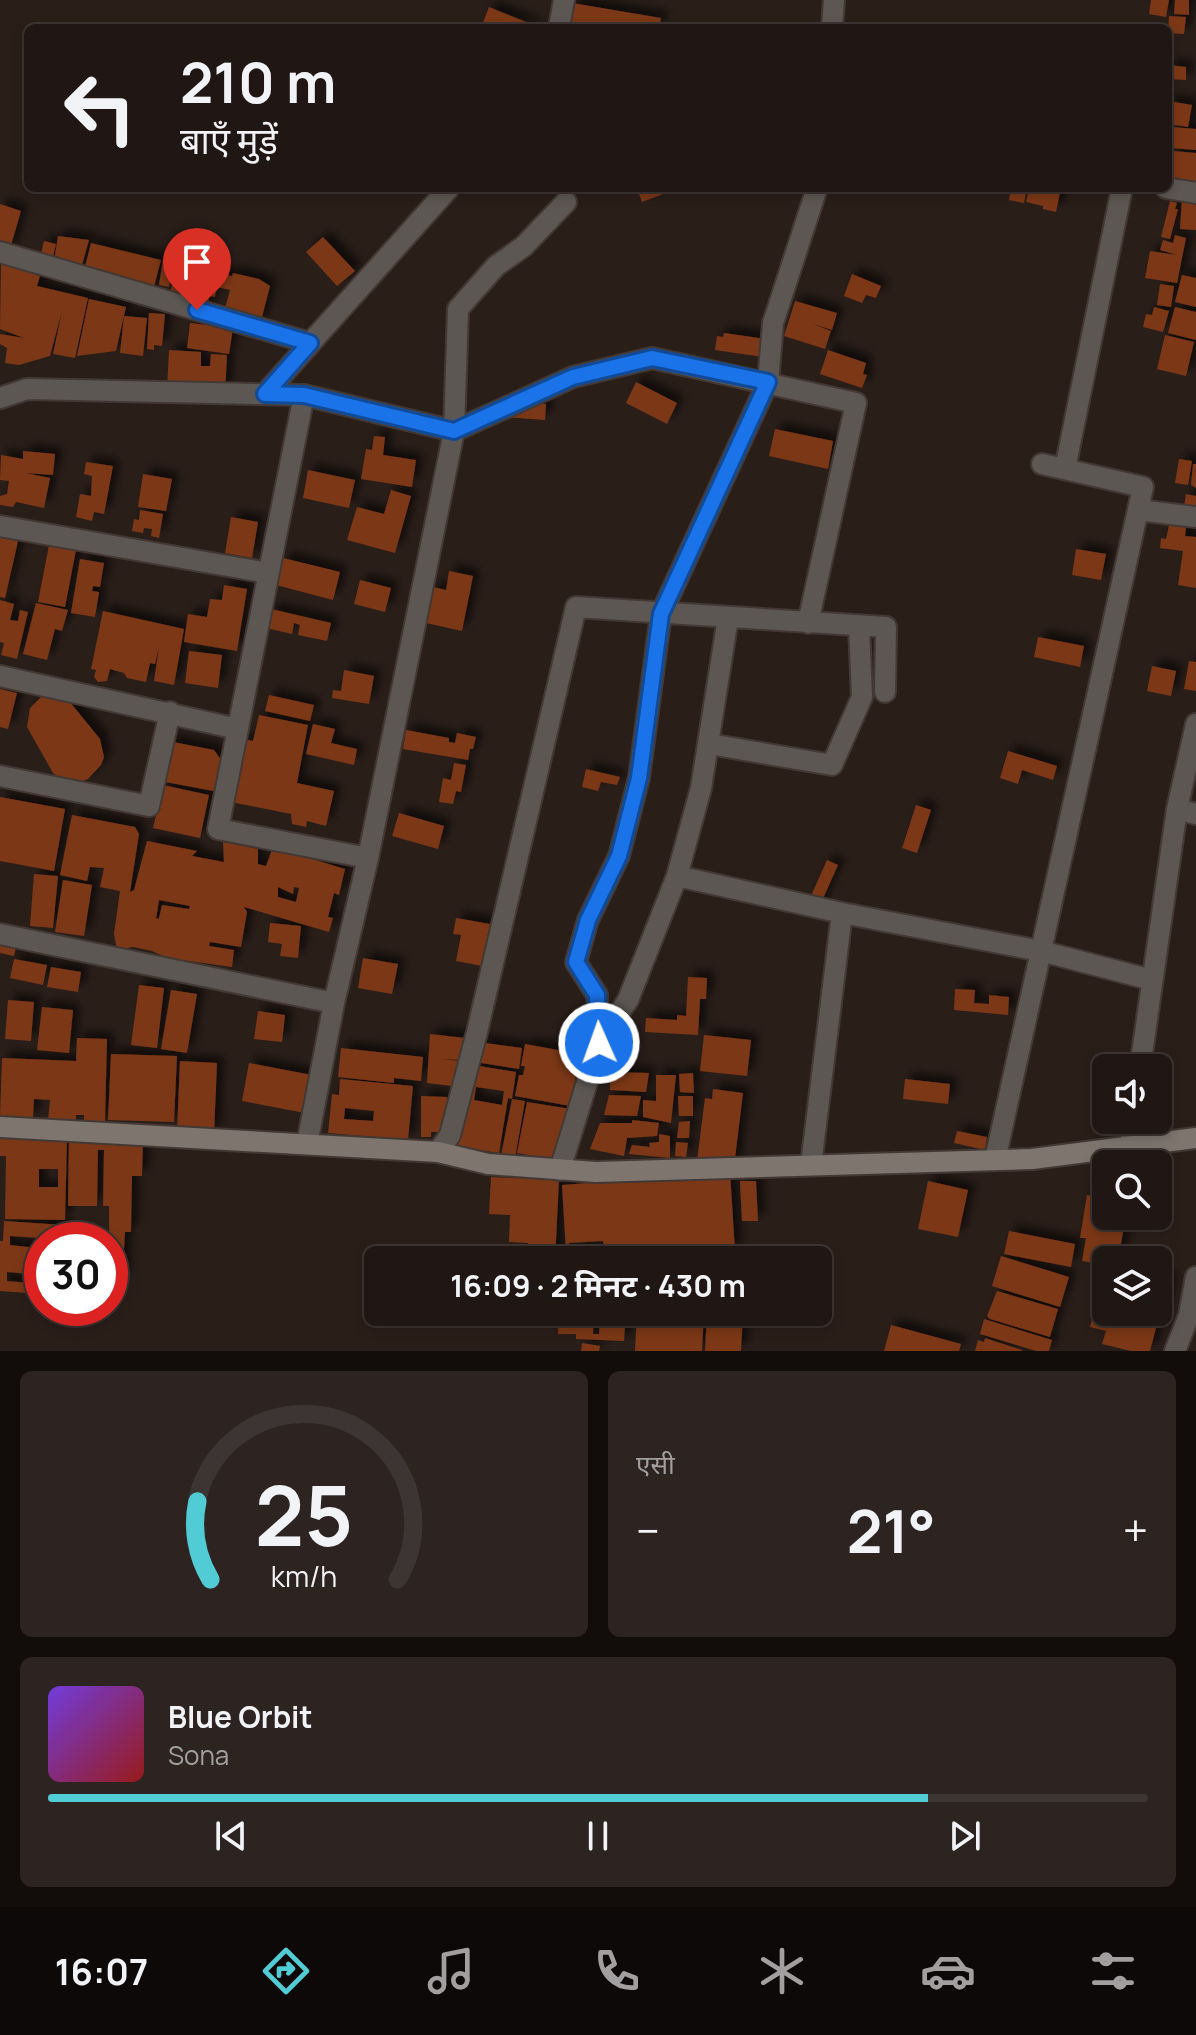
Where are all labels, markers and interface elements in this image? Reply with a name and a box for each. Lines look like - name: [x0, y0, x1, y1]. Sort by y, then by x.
- text: 210 m: [180, 43, 336, 120]
- icon: left: [48, 56, 152, 160]
- text: बाएँ मुड़ें: [180, 116, 278, 165]
- pin: [163, 228, 231, 310]
- icon: arrive: [175, 240, 219, 284]
- position arrow: [557, 1001, 641, 1085]
- map controls: [1092, 1054, 1172, 1326]
- button: sound: [1092, 1054, 1172, 1134]
- button: search: [1092, 1150, 1172, 1230]
- speed limit sign: 30: [24, 1222, 128, 1326]
- button: layers: [1092, 1246, 1172, 1326]
- text: 16:09 · 2 मिनट · 430 m: [450, 1265, 746, 1306]
- text: एसी: [636, 1446, 675, 1482]
- text: 25: [255, 1457, 353, 1571]
- text: 21°: [847, 1489, 936, 1571]
- text: −: [636, 1500, 660, 1560]
- text: +: [1123, 1500, 1148, 1560]
- text: km/h: [271, 1557, 337, 1596]
- text: Blue Orbit: [168, 1696, 313, 1737]
- text: Sona: [168, 1737, 229, 1773]
- icon: previous: [209, 1814, 253, 1858]
- icon: pause: [576, 1814, 620, 1858]
- icon: next: [943, 1814, 987, 1858]
- icon: directions: [258, 1943, 314, 1999]
- icon: music: [423, 1943, 479, 1999]
- icon: phone: [589, 1943, 645, 1999]
- icon: climate: [754, 1943, 810, 1999]
- icon: car: [920, 1943, 976, 1999]
- icon: filters: [1085, 1943, 1141, 1999]
- text: 16:07: [55, 1947, 148, 1996]

